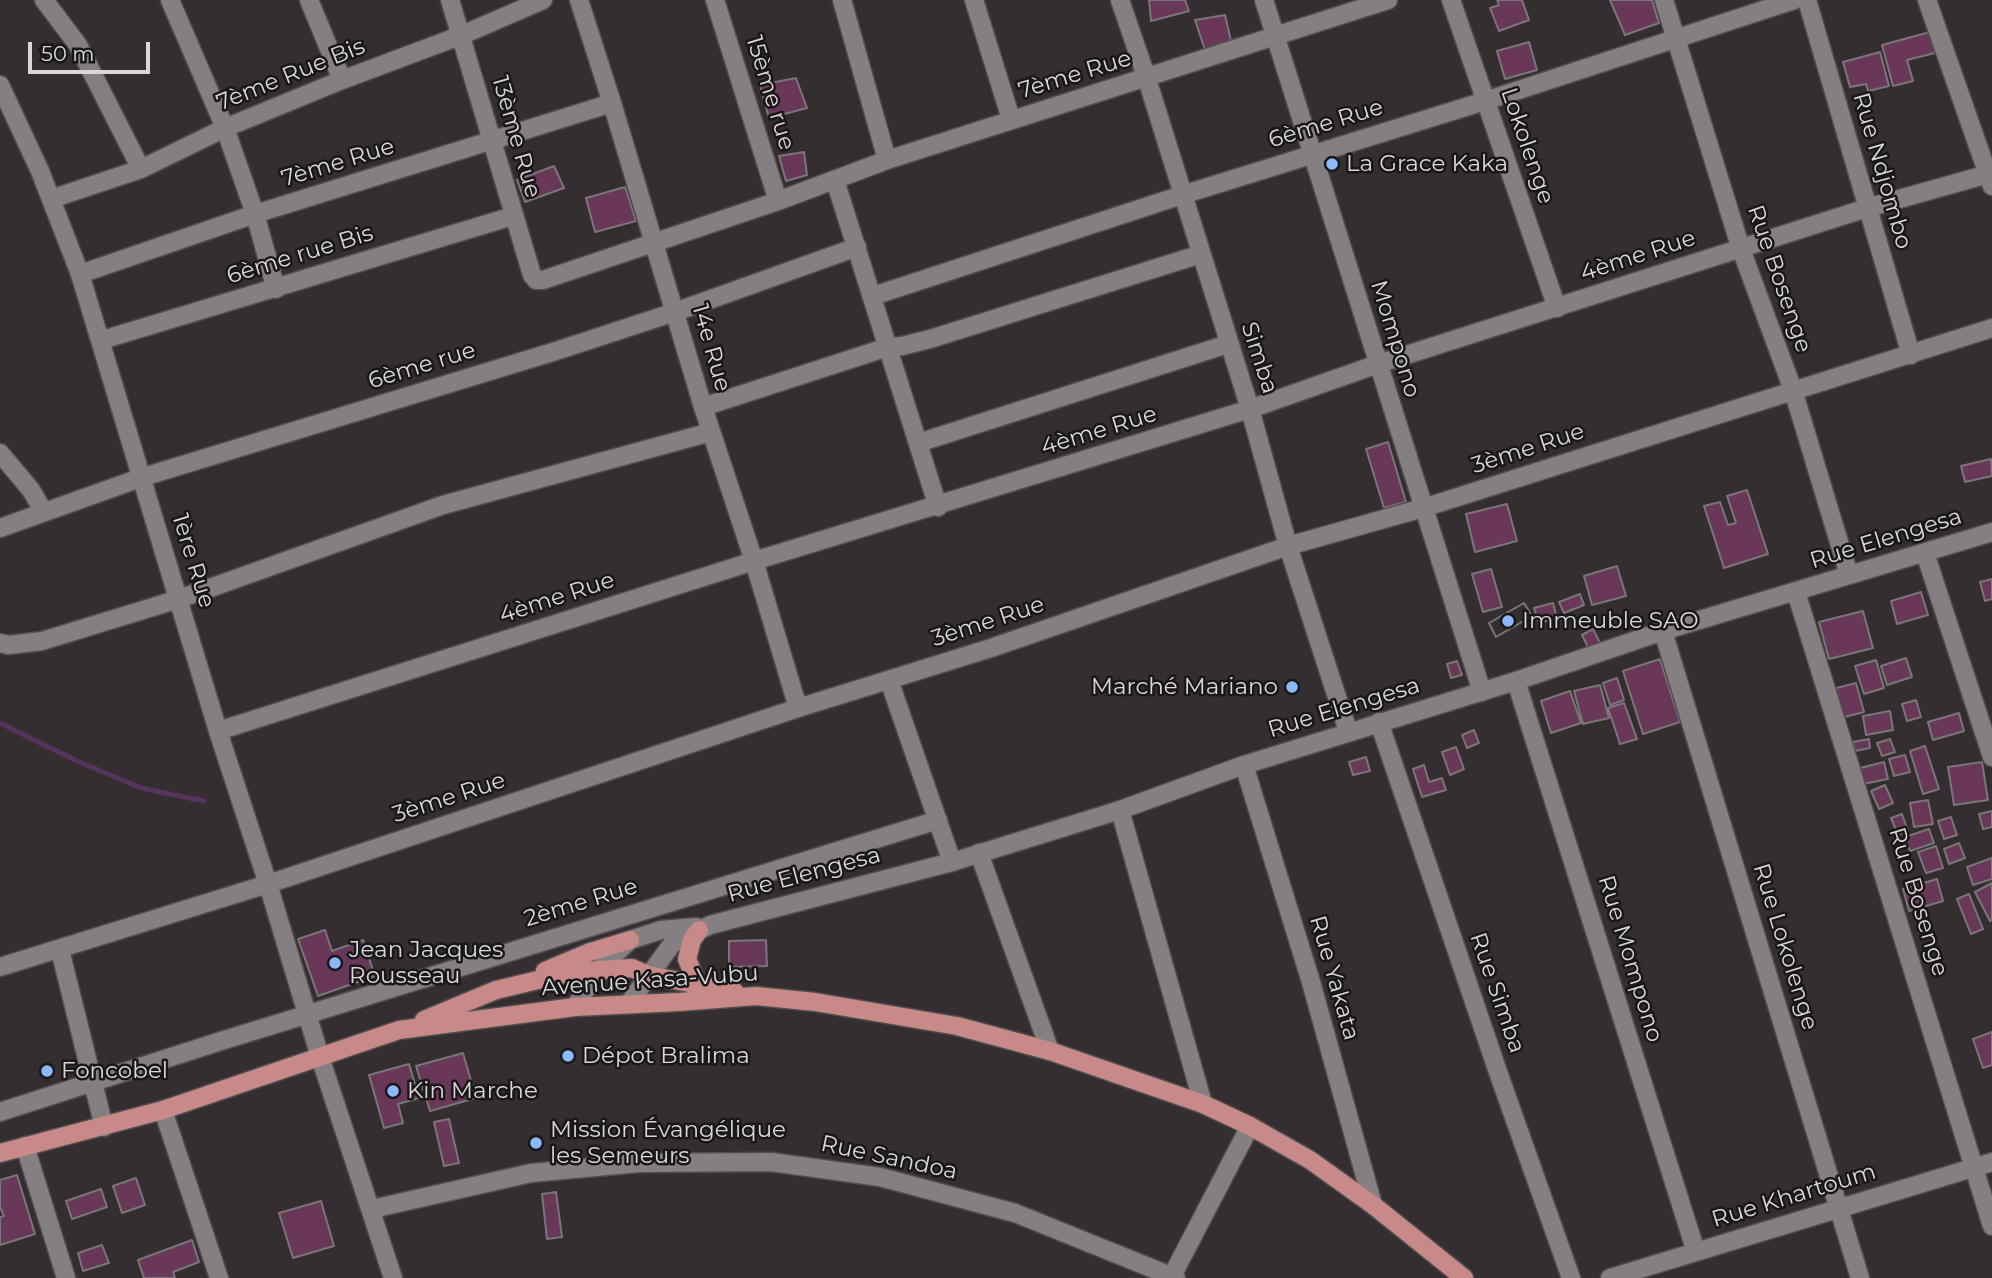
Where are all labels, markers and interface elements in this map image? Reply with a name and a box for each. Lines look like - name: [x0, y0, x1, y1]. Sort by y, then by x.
- scale bar: [32, 28, 154, 72]
- street label: 15ème rue: [740, 32, 800, 154]
- street label: 7ème Rue Bis: [213, 33, 369, 117]
- text: 50 m: [41, 41, 95, 66]
- street label: 7ème Rue: [1015, 45, 1135, 105]
- street label: 13ème Rue: [485, 73, 547, 201]
- street label: Lokolenge: [1494, 84, 1560, 208]
- street label: Rue Ndjombo: [1846, 90, 1918, 252]
- street label: 6ème Rue: [1265, 93, 1387, 155]
- street label: 7ème Rue: [278, 133, 398, 193]
- place label: La Grace Kaka: [1346, 150, 1508, 178]
- marker: La Grace Kaka: [1324, 156, 1340, 172]
- street label: Rue Bosenge: [1741, 202, 1817, 356]
- street label: 6ème rue Bis: [223, 220, 377, 290]
- street label: 4ème Rue: [1577, 224, 1699, 288]
- street label: Mompono: [1364, 277, 1426, 401]
- street label: 14e Rue: [685, 301, 737, 395]
- street label: Simba: [1234, 319, 1284, 397]
- street label: 6ème rue: [365, 337, 479, 395]
- street label: 4ème Rue: [1038, 400, 1160, 462]
- street label: 3ème Rue: [1468, 418, 1588, 480]
- street label: Rue Elengesa: [1807, 503, 1965, 575]
- street label: 1ère Rue: [166, 511, 220, 611]
- street label: 4ème Rue: [496, 566, 618, 630]
- street label: 3ème Rue: [928, 591, 1048, 653]
- place label: Immeuble SAO: [1522, 607, 1699, 635]
- marker: Immeuble SAO: [1500, 613, 1516, 629]
- street label: Rue Elengesa: [1265, 672, 1423, 744]
- place label: Marché Mariano: [1091, 673, 1278, 701]
- marker: Marché Mariano: [1284, 679, 1300, 695]
- street label: 3ème Rue: [389, 767, 509, 829]
- street label: Rue Bosenge: [1882, 824, 1954, 980]
- street label: Rue Elengesa: [724, 841, 884, 909]
- street label: Rue Lokolenge: [1747, 860, 1823, 1034]
- street label: Rue Mompono: [1592, 872, 1668, 1046]
- street label: 2ème Rue: [521, 873, 641, 933]
- street label: Rue Yakata: [1303, 913, 1365, 1043]
- street label: Rue Simba: [1463, 929, 1531, 1057]
- place label: Jean Jacques Rousseau: [349, 936, 503, 990]
- marker: Jean Jacques Rousseau: [327, 955, 343, 971]
- street label: Avenue Kasa-Vubu: [541, 960, 759, 1002]
- place label: Dépot Bralima: [582, 1042, 750, 1070]
- marker: Dépot Bralima: [560, 1048, 576, 1064]
- place label: Foncobel: [61, 1057, 168, 1085]
- marker: Foncobel: [39, 1063, 55, 1079]
- place label: Kin Marche: [407, 1077, 538, 1105]
- marker: Kin Marche: [385, 1083, 401, 1099]
- place label: Mission Évangélique les Semeurs: [550, 1116, 786, 1170]
- street label: Rue Sandoa: [818, 1130, 960, 1186]
- marker: Mission Évangélique les Semeurs: [528, 1135, 544, 1151]
- street label: Rue Khartoum: [1709, 1158, 1879, 1234]

